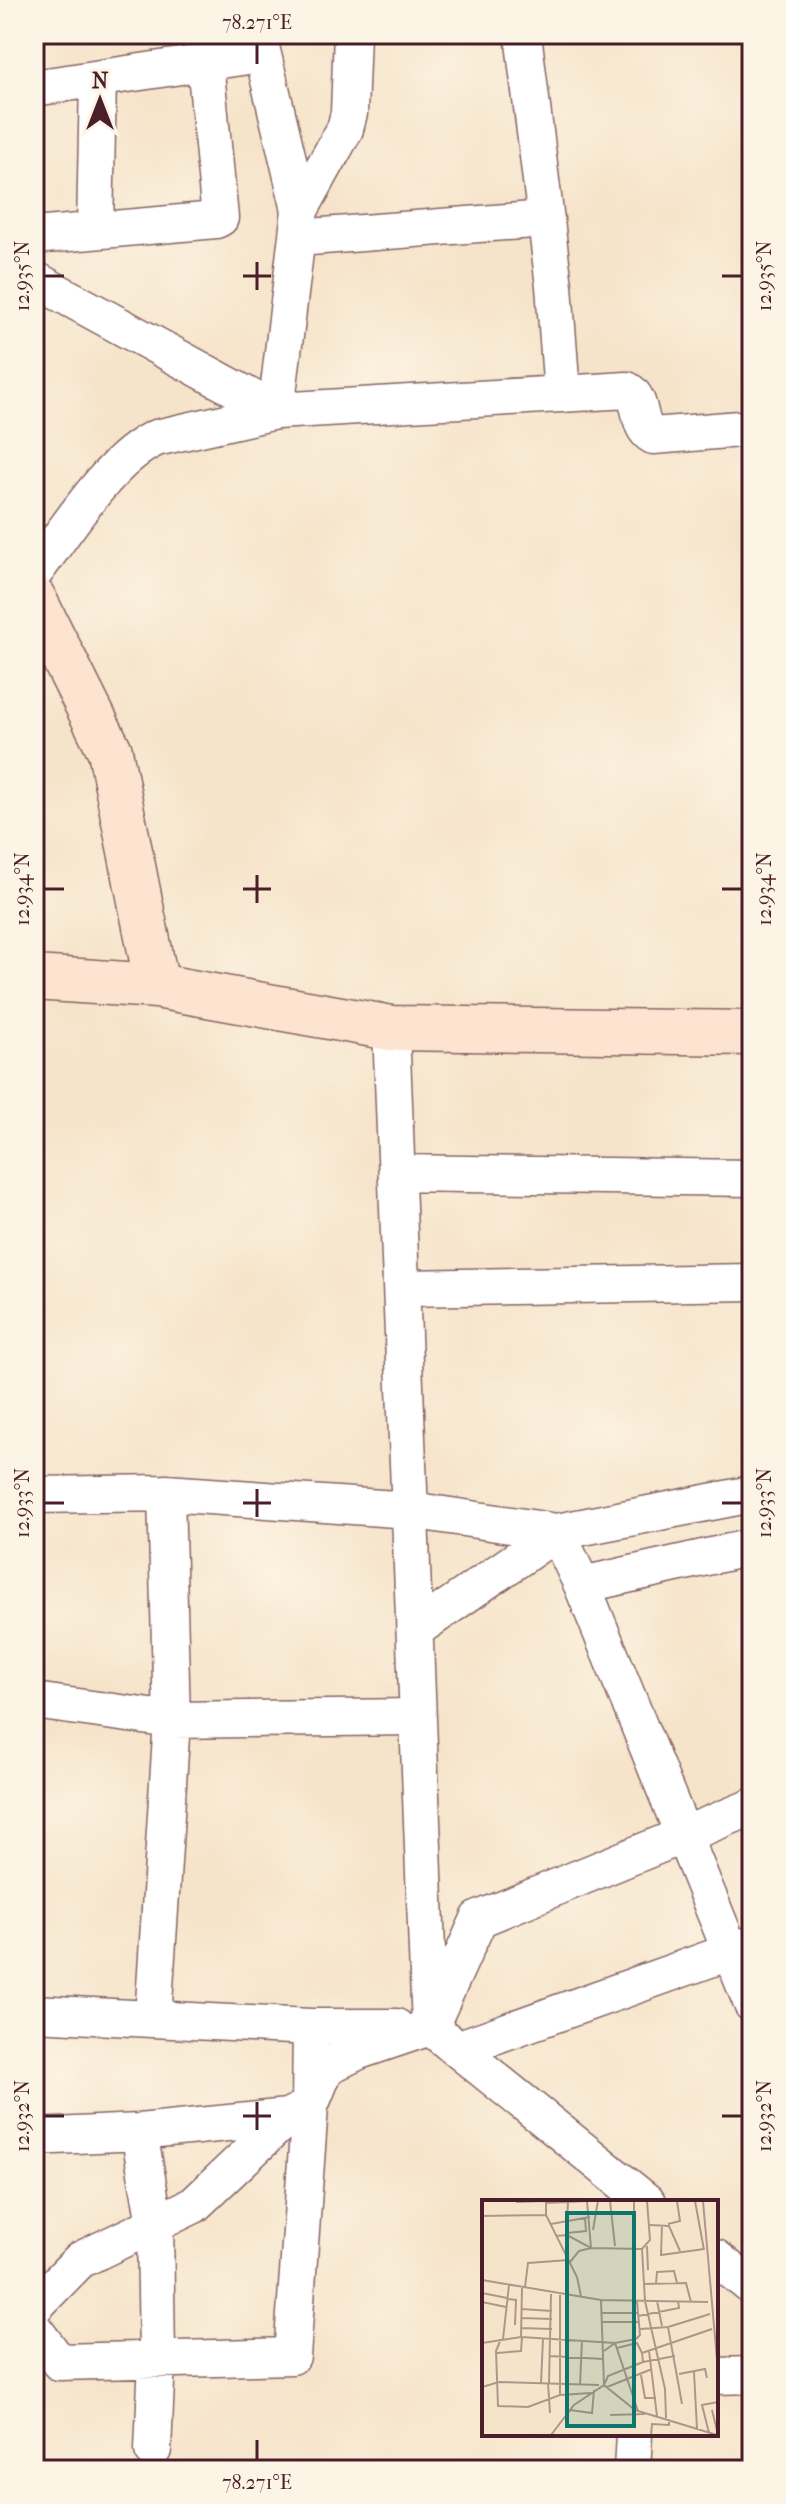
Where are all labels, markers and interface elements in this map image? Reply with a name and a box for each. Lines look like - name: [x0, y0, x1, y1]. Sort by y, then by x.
- text: 78.271°E: [222, 11, 292, 34]
- north arrow: [60, 60, 140, 140]
- text: N: [92, 68, 109, 94]
- text: 12.935°N: [11, 241, 34, 311]
- text: 12.935°N: [753, 241, 776, 311]
- text: 12.934°N: [11, 852, 34, 926]
- text: 12.934°N: [753, 852, 776, 926]
- text: 12.933°N: [11, 1468, 34, 1538]
- text: 12.933°N: [753, 1468, 776, 1538]
- text: 12.932°N: [11, 2080, 34, 2152]
- text: 12.932°N: [753, 2080, 776, 2152]
- inset map: [482, 2200, 718, 2436]
- text: 78.271°E: [222, 2471, 292, 2494]

